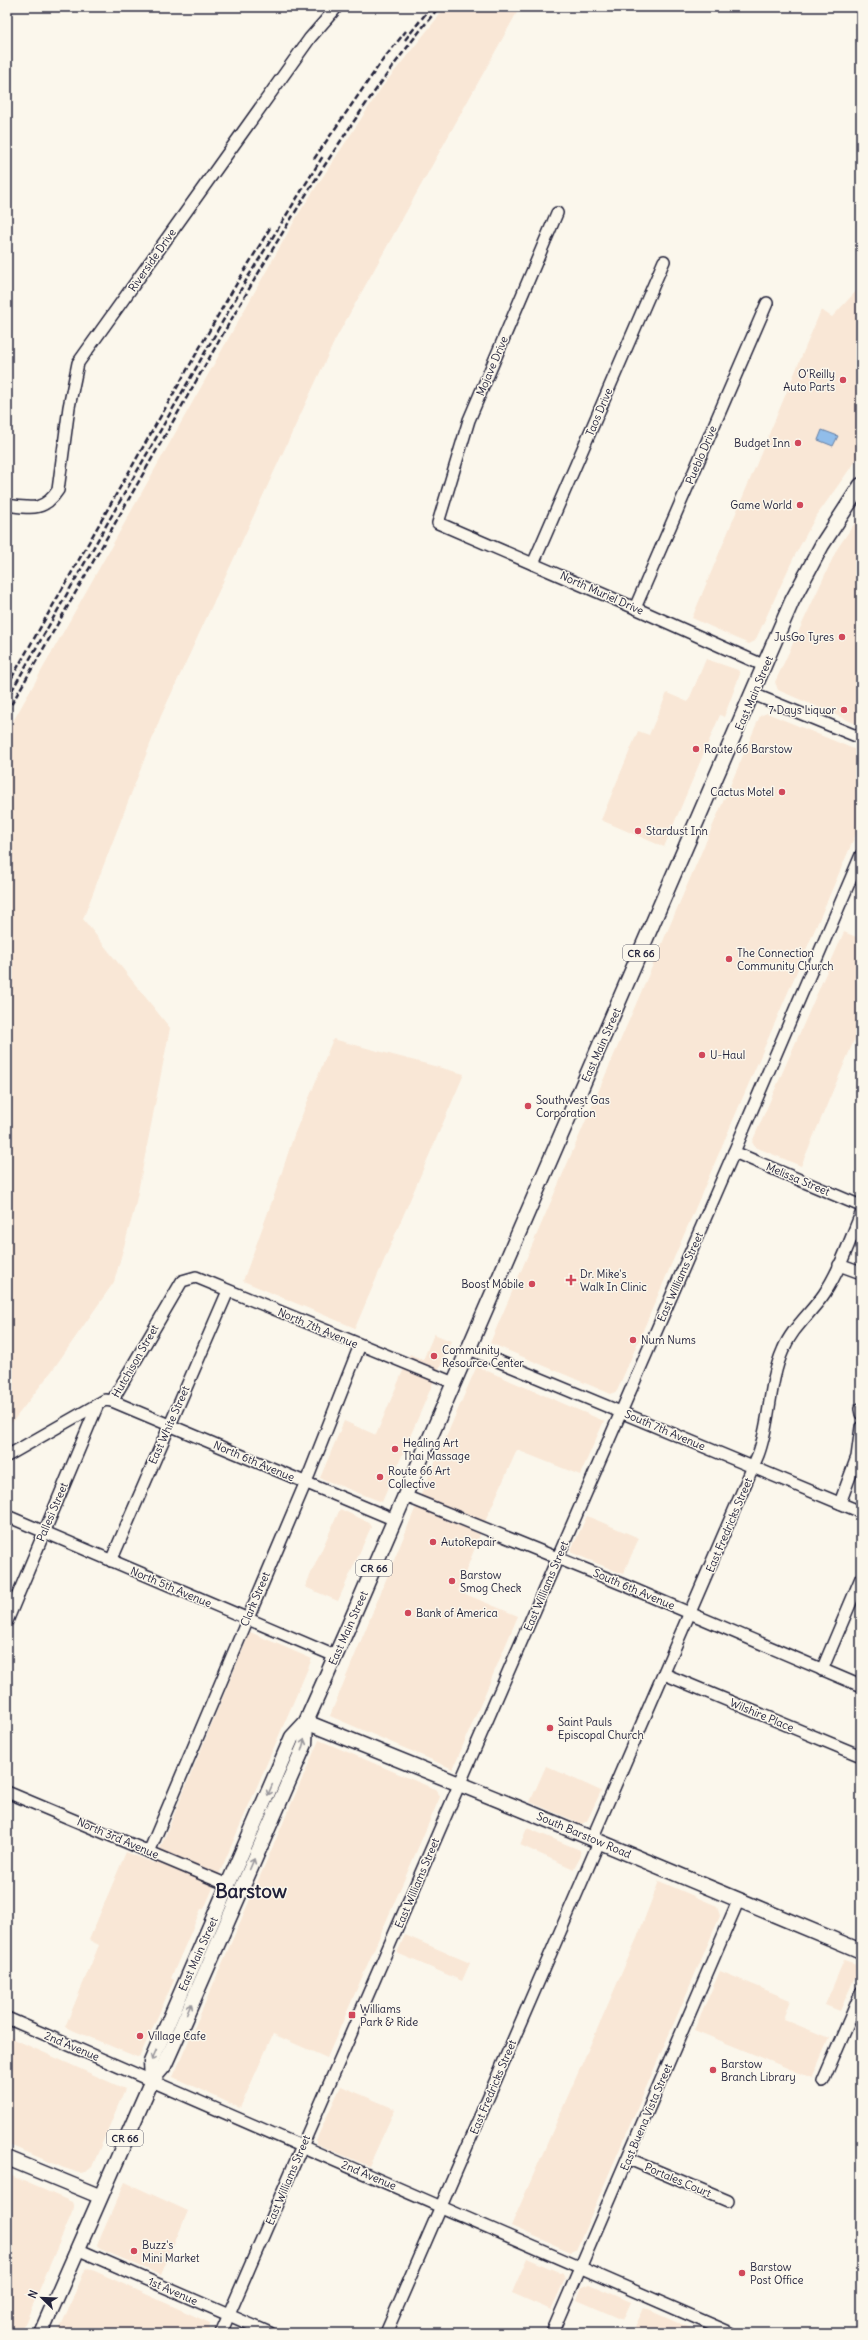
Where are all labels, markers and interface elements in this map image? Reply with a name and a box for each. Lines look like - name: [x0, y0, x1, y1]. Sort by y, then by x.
- street label: Riverside Drive: [125, 226, 179, 294]
- street label: Mojave Drive: [473, 334, 511, 398]
- place label: O'Reilly Auto Parts: [783, 367, 835, 394]
- marker: O'Reilly Auto Parts: [838, 375, 848, 385]
- street label: Taos Drive: [583, 386, 615, 438]
- street label: Pueblo Drive: [682, 424, 720, 486]
- place label: Budget Inn: [734, 436, 790, 450]
- marker: Budget Inn: [793, 438, 803, 448]
- place label: Game World: [730, 498, 793, 512]
- marker: Game World: [795, 500, 805, 510]
- street label: North Muriel Drive: [558, 568, 646, 618]
- place label: JusGo Tyres: [774, 630, 834, 644]
- marker: JusGo Tyres: [837, 632, 847, 642]
- street label: East Main Street: [732, 653, 776, 732]
- place label: 7 Days Liquor: [769, 703, 837, 717]
- marker: 7 Days Liquor: [839, 705, 849, 715]
- place label: Route 66 Barstow: [704, 742, 793, 756]
- marker: Route 66 Barstow: [691, 744, 701, 754]
- place label: Cactus Motel: [710, 785, 774, 799]
- marker: Cactus Motel: [777, 787, 787, 797]
- place label: Stardust Inn: [646, 824, 708, 838]
- marker: Stardust Inn: [633, 826, 643, 836]
- road number: CR 66: [623, 945, 659, 961]
- place label: The Connection Community Church: [737, 946, 834, 973]
- marker: The Connection Community Church: [724, 954, 734, 964]
- street label: East Main Street: [578, 1005, 624, 1084]
- place label: U-Haul: [710, 1048, 745, 1062]
- marker: U-Haul: [697, 1050, 707, 1060]
- place label: Southwest Gas Corporation: [536, 1093, 610, 1120]
- marker: Southwest Gas Corporation: [523, 1101, 533, 1111]
- street label: Melissa Street: [764, 1159, 832, 1199]
- street label: East Williams Street: [654, 1230, 706, 1324]
- place label: Dr. Mike's Walk In Clinic: [580, 1267, 647, 1294]
- marker: Dr. Mike's Walk In Clinic: [565, 1274, 577, 1286]
- place label: Boost Mobile: [461, 1277, 524, 1291]
- marker: Boost Mobile: [527, 1279, 537, 1289]
- street label: North 7th Avenue: [276, 1305, 360, 1351]
- street label: Hutchison Street: [108, 1322, 162, 1400]
- place label: Num Nums: [641, 1333, 696, 1347]
- marker: Num Nums: [628, 1335, 638, 1345]
- place label: Community Resource Center: [442, 1343, 524, 1370]
- marker: Community Resource Center: [429, 1351, 439, 1361]
- street label: East White Street: [145, 1383, 193, 1466]
- street label: South 7th Avenue: [623, 1407, 708, 1453]
- place label: Healing Art Thai Massage: [403, 1436, 470, 1463]
- street label: North 6th Avenue: [211, 1438, 297, 1484]
- marker: Healing Art Thai Massage: [390, 1444, 400, 1454]
- place label: Route 66 Art Collective: [388, 1464, 451, 1491]
- marker: Route 66 Art Collective: [375, 1472, 385, 1482]
- street label: East Fredricks Street: [703, 1475, 755, 1574]
- street label: Pallesi Street: [33, 1480, 71, 1544]
- place label: AutoRepair: [441, 1535, 497, 1549]
- marker: AutoRepair: [428, 1537, 438, 1547]
- street label: East Williams Street: [521, 1539, 571, 1633]
- road number: CR 66: [356, 1560, 392, 1576]
- street label: North 5th Avenue: [128, 1564, 214, 1610]
- street label: South 6th Avenue: [591, 1566, 677, 1613]
- place label: Barstow Smog Check: [460, 1568, 522, 1595]
- street label: Clark Street: [237, 1569, 273, 1628]
- marker: Barstow Smog Check: [447, 1576, 457, 1586]
- street label: East Main Street: [325, 1588, 371, 1667]
- place label: Bank of America: [416, 1606, 498, 1620]
- marker: Bank of America: [403, 1608, 413, 1618]
- street label: Wilshire Place: [728, 1695, 796, 1735]
- place label: Saint Pauls Episcopal Church: [558, 1715, 644, 1742]
- marker: Saint Pauls Episcopal Church: [545, 1723, 555, 1733]
- one-way arrow: [300, 1739, 307, 1752]
- one-way arrow: [266, 1783, 273, 1795]
- street label: South Barstow Road: [535, 1809, 634, 1861]
- street label: North 3rd Avenue: [75, 1814, 161, 1862]
- street label: East Williams Street: [392, 1836, 442, 1930]
- one-way arrow: [249, 1859, 256, 1871]
- district label: Barstow: [215, 1879, 287, 1903]
- street label: East Main Street: [175, 1914, 221, 1993]
- place label: Williams Park & Ride: [360, 2002, 418, 2029]
- one-way arrow: [186, 2004, 193, 2016]
- marker: Williams Park & Ride: [347, 2010, 357, 2020]
- street label: 2nd Avenue: [42, 2028, 102, 2064]
- place label: Village Cafe: [148, 2029, 206, 2043]
- marker: Village Cafe: [135, 2031, 145, 2041]
- street label: East Fredricks Street: [467, 2037, 519, 2136]
- one-way arrow: [150, 2049, 157, 2061]
- place label: Barstow Branch Library: [721, 2057, 796, 2084]
- street label: East Buena Vista Street: [617, 2061, 675, 2173]
- marker: Barstow Branch Library: [708, 2065, 718, 2075]
- road number: CR 66: [107, 2130, 143, 2146]
- street label: East Williams Street: [263, 2133, 313, 2227]
- street label: 2nd Avenue: [339, 2157, 399, 2193]
- street label: Portales Court: [643, 2160, 714, 2200]
- place label: Buzz's Mini Market: [142, 2238, 200, 2265]
- marker: Buzz's Mini Market: [129, 2246, 139, 2256]
- place label: Barstow Post Office: [750, 2260, 803, 2287]
- marker: Barstow Post Office: [737, 2268, 747, 2278]
- street label: 1st Avenue: [146, 2274, 200, 2308]
- north arrow: [22, 2278, 62, 2318]
- text: N: [25, 2288, 41, 2300]

